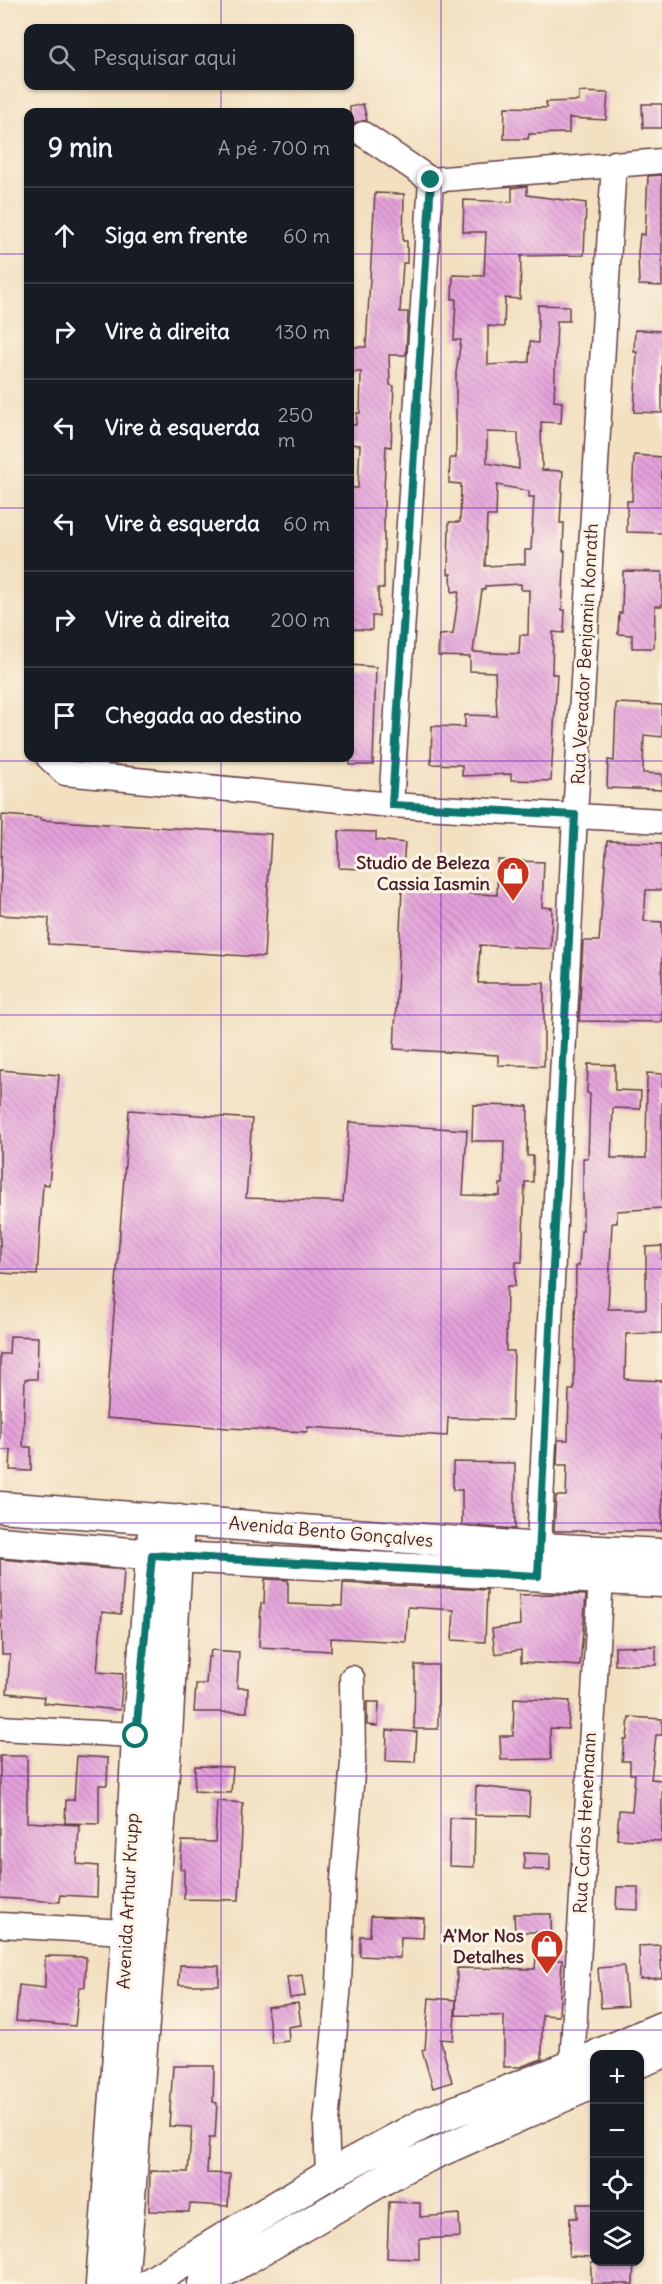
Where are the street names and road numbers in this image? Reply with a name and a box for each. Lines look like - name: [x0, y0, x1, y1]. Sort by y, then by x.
- street label: Rua Vereador Benjamin Konrath: [566, 523, 603, 785]
- street label: Avenida Bento Gonçalves: [228, 1511, 434, 1552]
- street label: Rua Carlos Henemann: [568, 1732, 601, 1914]
- street label: Avenida Arthur Krupp: [111, 1812, 144, 1990]

